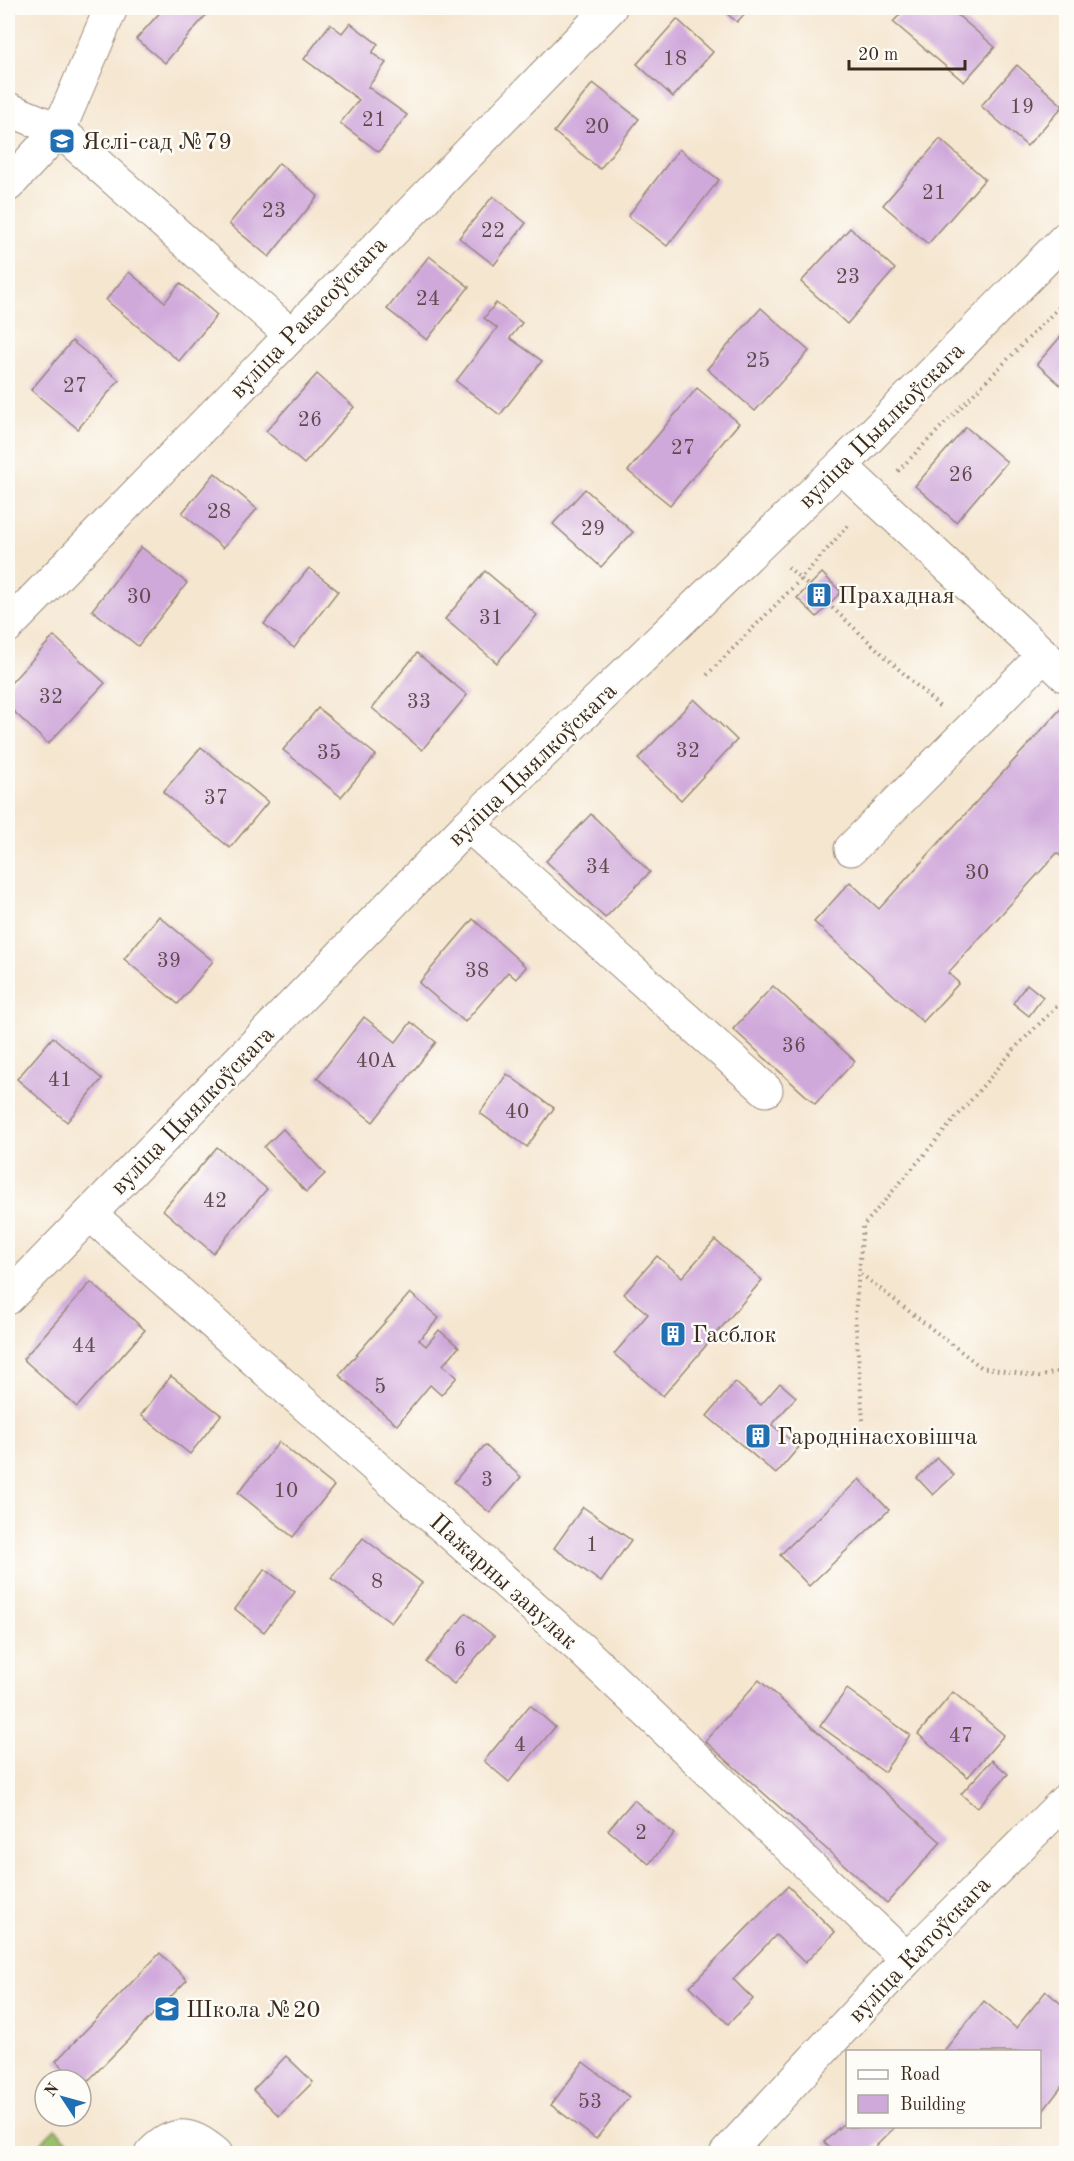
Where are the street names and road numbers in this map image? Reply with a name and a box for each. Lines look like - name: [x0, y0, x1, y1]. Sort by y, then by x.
- street label: вуліца Ракасоўскага: [226, 233, 393, 404]
- street label: вуліца Цыялкоўскага: [795, 339, 970, 514]
- street label: вуліца Цыялкоўскага: [445, 679, 622, 852]
- street label: вуліца Цыялкоўскага: [107, 1023, 280, 1200]
- street label: Пажарны завулак: [424, 1510, 581, 1655]
- street label: вуліца Катоўскага: [845, 1873, 996, 2028]

